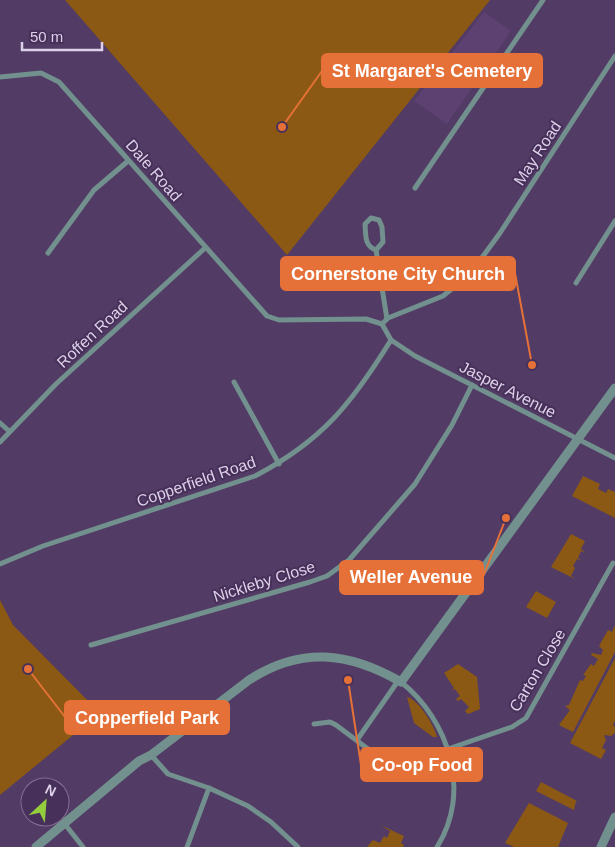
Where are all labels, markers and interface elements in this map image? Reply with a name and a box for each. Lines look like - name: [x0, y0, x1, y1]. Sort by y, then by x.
- scale bar: [22, 20, 102, 52]
- text: 50 m: [30, 28, 63, 45]
- callout: St Margaret's Cemetery: [322, 54, 542, 87]
- text: St Margaret's Cemetery: [332, 61, 532, 81]
- street label: May Road: [510, 118, 564, 188]
- street label: Dale Road: [122, 136, 185, 204]
- callout: Cornerstone City Church: [281, 257, 515, 290]
- text: Cornerstone City Church: [291, 264, 505, 284]
- street label: Roffen Road: [54, 298, 131, 371]
- street label: Jasper Avenue: [457, 358, 559, 421]
- street label: Copperfield Road: [135, 453, 258, 510]
- street label: Nickleby Close: [211, 558, 317, 605]
- callout: Weller Avenue: [340, 561, 483, 594]
- text: Weller Avenue: [350, 567, 472, 587]
- street label: Carton Close: [506, 626, 569, 715]
- callout: Copperfield Park: [65, 701, 229, 734]
- text: Copperfield Park: [75, 708, 220, 728]
- callout: Co-op Food: [361, 748, 482, 781]
- text: Co-op Food: [372, 755, 472, 775]
- north arrow: [20, 777, 70, 827]
- text: N: [43, 781, 59, 800]

